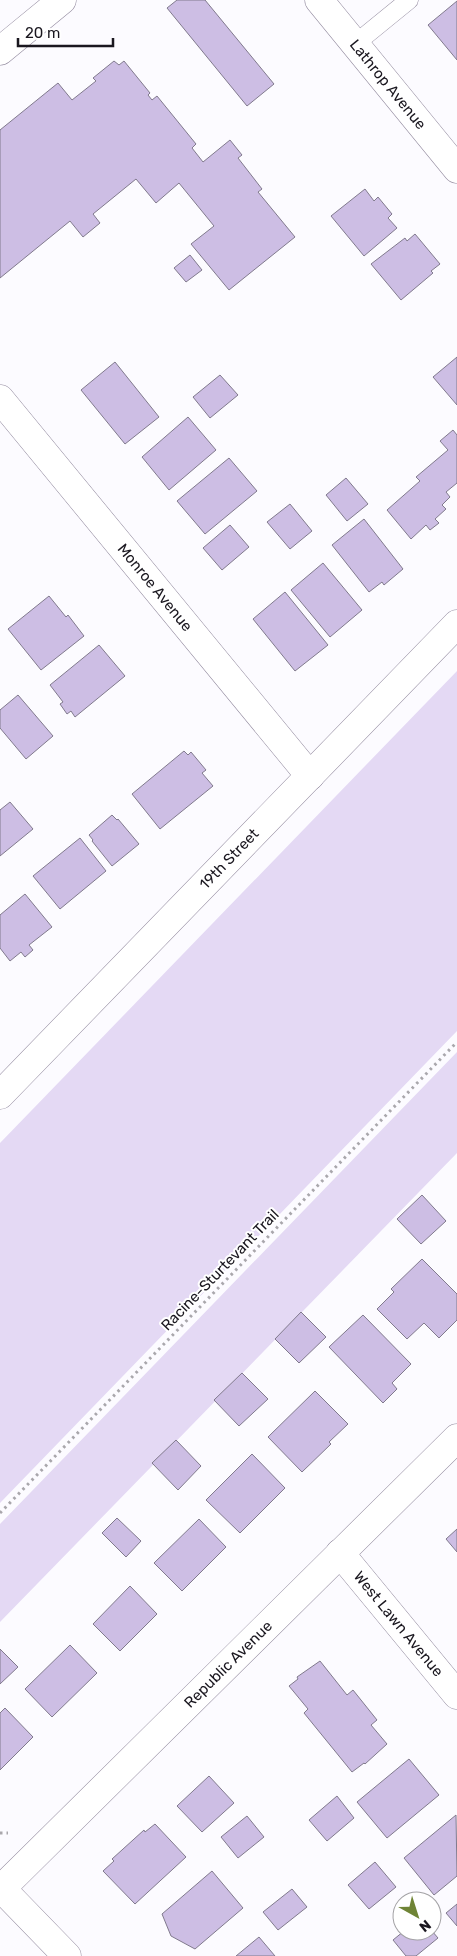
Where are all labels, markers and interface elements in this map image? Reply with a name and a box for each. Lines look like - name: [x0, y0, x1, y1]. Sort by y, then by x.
- scale bar: [18, 15, 112, 47]
- text: 20 m: [25, 24, 60, 42]
- street label: Lathrop Avenue: [346, 36, 430, 133]
- street label: Monroe Avenue: [114, 540, 196, 635]
- street label: 19th Street: [196, 825, 263, 893]
- street label: Racine-Sturtevant Trail: [157, 1206, 283, 1334]
- street label: West Lawn Avenue: [350, 1568, 447, 1680]
- street label: Republic Avenue: [180, 1617, 276, 1712]
- north arrow: [392, 1891, 442, 1941]
- text: N: [416, 1916, 434, 1935]

